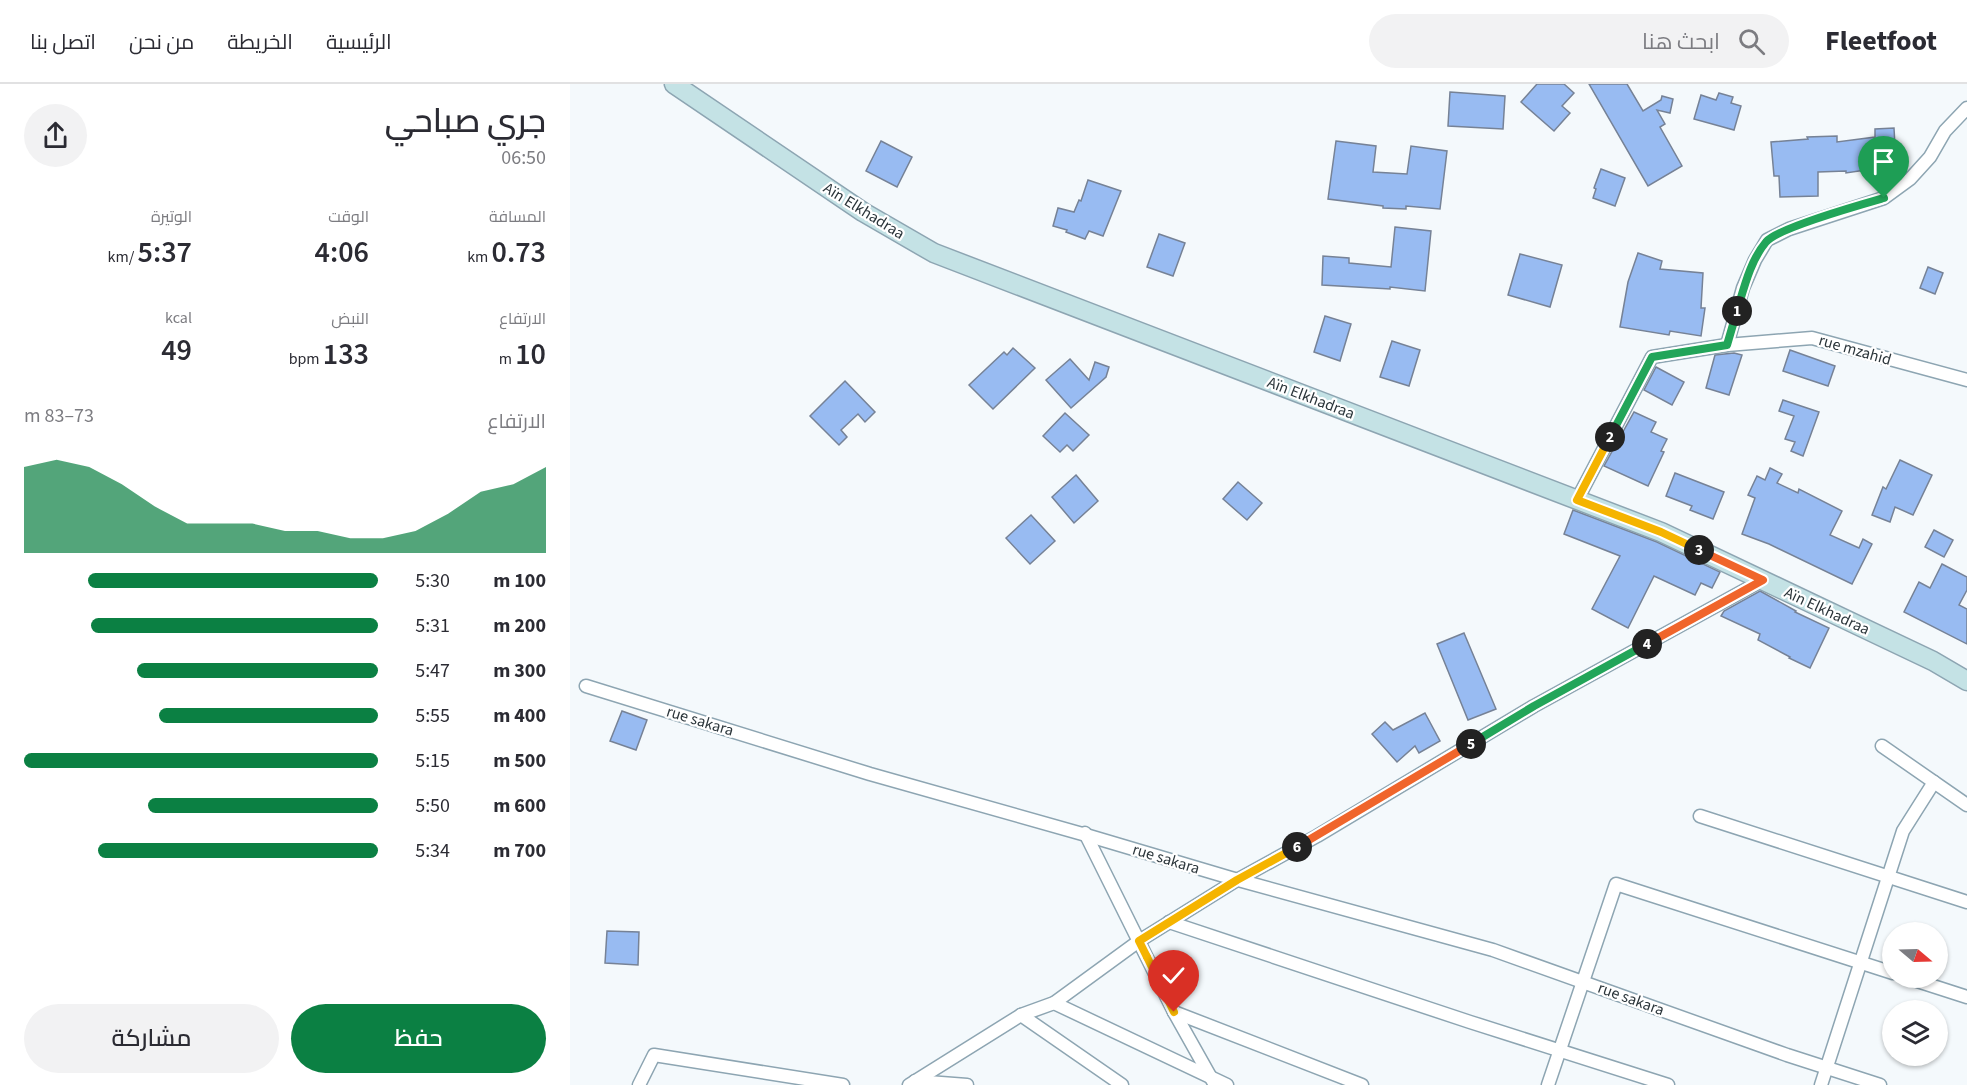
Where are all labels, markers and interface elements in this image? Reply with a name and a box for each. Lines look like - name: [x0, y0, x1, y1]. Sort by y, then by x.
- search box: [1369, 14, 1789, 68]
- text: Fleetfoot: [1825, 21, 1937, 61]
- icon: search: [1735, 25, 1768, 58]
- text: ابحث هنا: [1642, 26, 1720, 58]
- text: اتصل بنا: [30, 27, 96, 57]
- text: من نحن: [129, 27, 194, 57]
- text: الخريطة: [227, 27, 293, 57]
- text: الرئيسية: [326, 27, 392, 57]
- text: جري صباحي: [385, 98, 546, 145]
- button: share: [24, 104, 87, 167]
- pin: [1858, 136, 1909, 198]
- text: 06:50: [501, 144, 546, 172]
- icon: arrive: [1867, 145, 1900, 178]
- street label: Aïn Elkhadraa: [819, 177, 909, 245]
- text: الوتيرة: [151, 206, 192, 228]
- text: الوقت: [328, 206, 369, 228]
- text: المسافة: [489, 206, 546, 228]
- text: 5:37: [138, 231, 192, 274]
- text: 4:06: [315, 231, 369, 274]
- text: 0.73: [492, 231, 546, 274]
- text: /km: [108, 246, 138, 268]
- text: km: [467, 246, 492, 268]
- pin: 1: [1722, 296, 1752, 326]
- text: 1: [1733, 300, 1741, 322]
- text: kcal: [165, 307, 192, 329]
- text: النبض: [331, 308, 369, 330]
- text: الارتفاع: [499, 308, 546, 330]
- text: 49: [161, 329, 192, 372]
- street label: rue mzahid: [1816, 329, 1894, 371]
- text: 133: [323, 333, 369, 376]
- text: 10: [515, 333, 546, 376]
- text: bpm: [289, 348, 323, 370]
- text: m: [499, 348, 515, 370]
- street label: Aïn Elkhadraa: [1264, 371, 1358, 425]
- text: 73–83 m: [24, 402, 94, 430]
- text: الارتفاع: [487, 408, 546, 436]
- pin: 2: [1595, 422, 1625, 452]
- text: 2: [1606, 426, 1614, 448]
- pin: 3: [1684, 535, 1714, 565]
- text: 3: [1695, 539, 1703, 561]
- text: 5:30: [415, 567, 450, 595]
- text: 100 m: [493, 567, 546, 595]
- street label: Aïn Elkhadraa: [1781, 582, 1873, 640]
- text: 5:31: [415, 612, 450, 640]
- text: 200 m: [493, 612, 546, 640]
- pin: 4: [1632, 629, 1662, 659]
- text: 4: [1643, 633, 1651, 655]
- text: 5:47: [415, 657, 450, 685]
- text: 300 m: [493, 657, 546, 685]
- street label: rue sakara: [664, 700, 736, 742]
- text: 5:55: [415, 702, 450, 730]
- text: 400 m: [493, 702, 546, 730]
- pin: 5: [1456, 729, 1486, 759]
- text: 5: [1467, 733, 1475, 755]
- text: 5:15: [415, 747, 450, 775]
- text: 500 m: [493, 747, 546, 775]
- text: 5:50: [415, 792, 450, 820]
- text: 600 m: [493, 792, 546, 820]
- pin: 6: [1282, 832, 1312, 862]
- text: 6: [1293, 836, 1301, 858]
- text: 5:34: [415, 837, 450, 865]
- text: 700 m: [493, 837, 546, 865]
- street label: rue sakara: [1130, 838, 1202, 880]
- north arrow: [1882, 922, 1948, 988]
- map controls: [1882, 922, 1948, 1066]
- pin: [1148, 950, 1199, 1012]
- icon: check: [1157, 959, 1190, 992]
- street label: rue sakara: [1595, 977, 1667, 1021]
- button: layers: [1882, 1000, 1948, 1066]
- button: مشاركة: [24, 1004, 279, 1073]
- button: حفظ: [291, 1004, 546, 1073]

